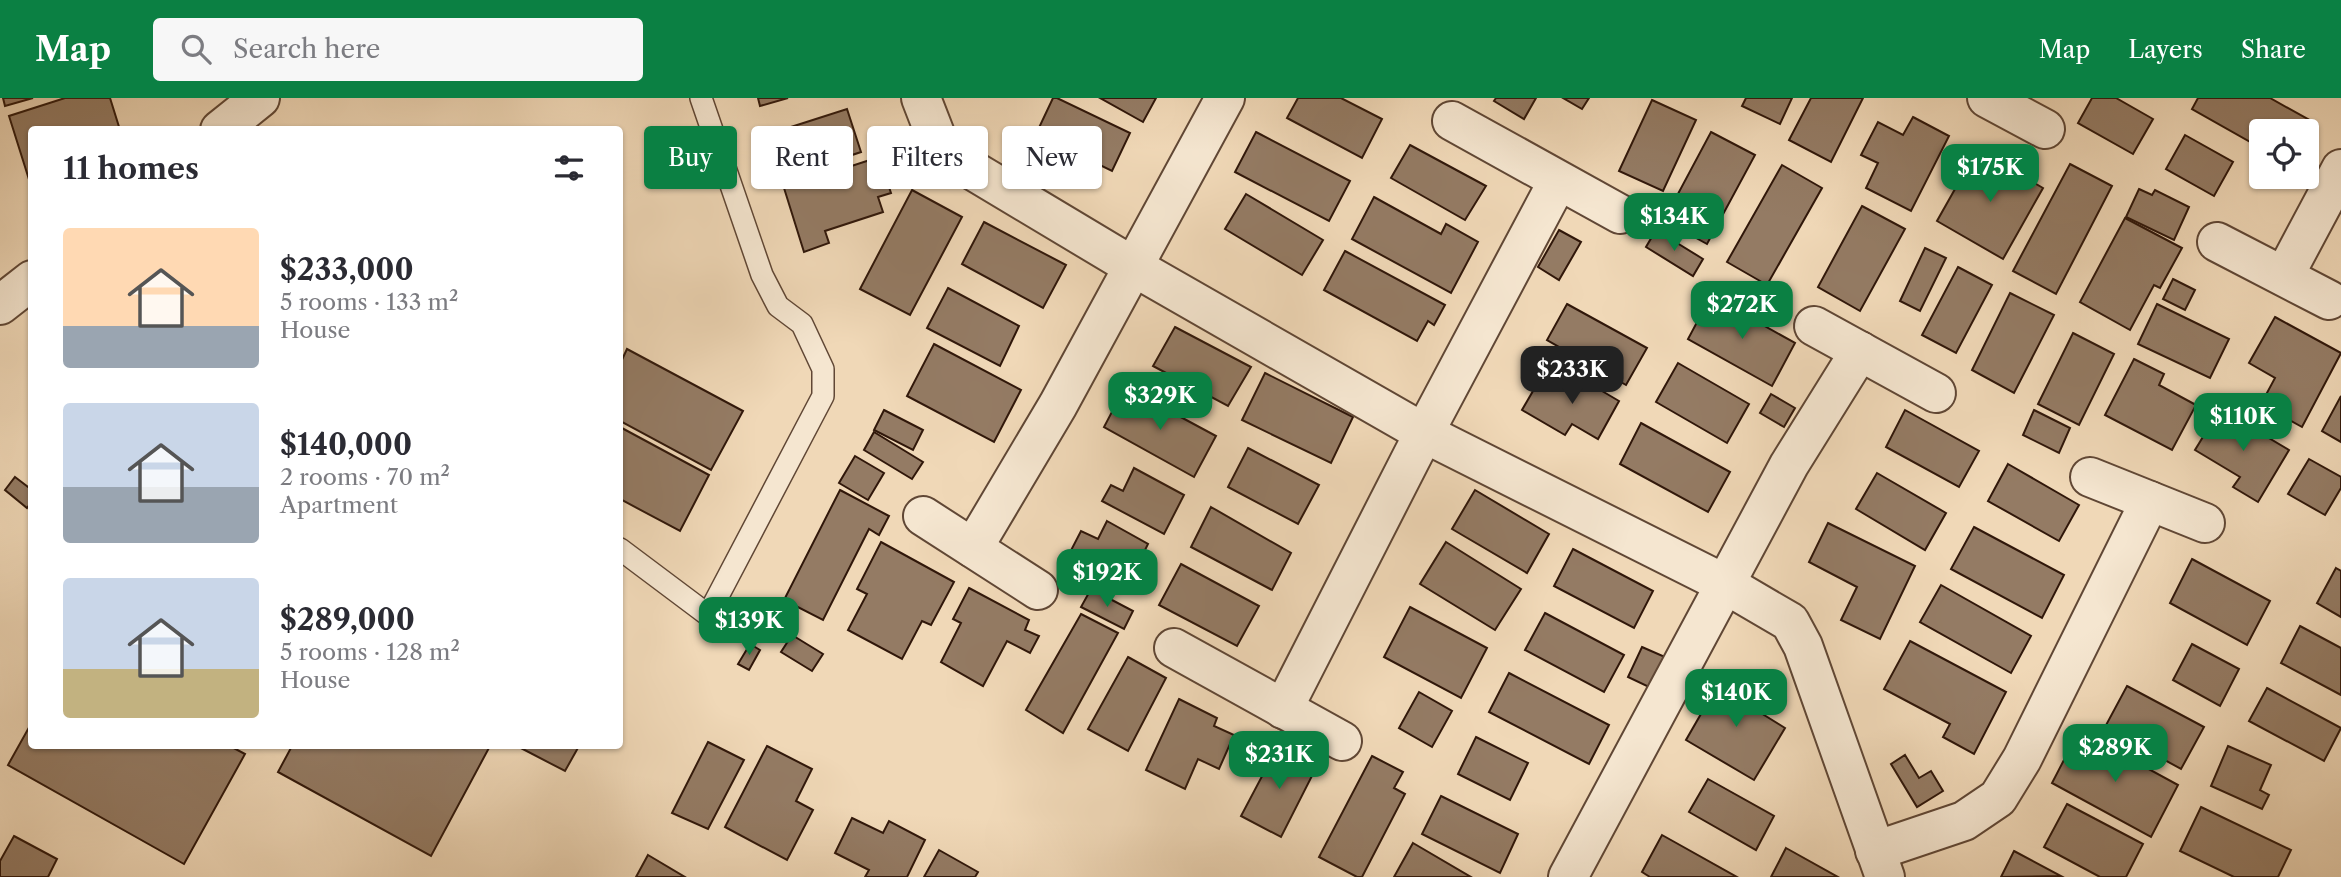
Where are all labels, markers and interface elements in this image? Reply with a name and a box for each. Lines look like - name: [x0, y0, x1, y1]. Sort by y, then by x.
- search box: [153, 18, 643, 81]
- text: Map: [35, 29, 111, 70]
- icon: search: [177, 30, 215, 68]
- text: Search here: [233, 33, 380, 65]
- text: Map: [2039, 35, 2090, 64]
- text: Layers: [2128, 35, 2203, 64]
- text: Share: [2241, 35, 2306, 64]
- map controls: [2249, 119, 2319, 189]
- button: locate: [2249, 119, 2319, 189]
- chip: Buy: [644, 126, 737, 189]
- chip: Rent: [751, 126, 853, 189]
- chip: Filters: [867, 126, 988, 189]
- chip: New: [1002, 126, 1102, 189]
- pin: $175K: [1941, 144, 2039, 204]
- icon: filters: [550, 149, 588, 187]
- text: 11 homes: [63, 150, 199, 187]
- text: $175K: [1957, 153, 2023, 181]
- pin: $134K: [1625, 194, 1723, 253]
- text: $134K: [1640, 202, 1708, 230]
- text: $233,000: [280, 251, 414, 288]
- icon: home: [119, 256, 203, 340]
- pin: $272K: [1693, 282, 1791, 341]
- text: 5 rooms · 133 m²: [280, 288, 458, 316]
- text: $272K: [1707, 290, 1777, 318]
- text: House: [280, 316, 350, 344]
- pin: $233K: [1523, 346, 1621, 406]
- text: $233K: [1537, 355, 1607, 383]
- pin: $329K: [1111, 372, 1209, 432]
- text: $329K: [1124, 381, 1196, 409]
- pin: $110K: [2194, 394, 2292, 453]
- text: $110K: [2210, 402, 2276, 430]
- text: $140,000: [280, 426, 412, 463]
- icon: home: [119, 431, 203, 515]
- text: 2 rooms · 70 m²: [280, 463, 450, 491]
- text: Apartment: [280, 491, 398, 519]
- pin: $192K: [1058, 550, 1156, 609]
- text: $192K: [1073, 558, 1141, 586]
- pin: $139K: [700, 598, 798, 657]
- text: $289,000: [280, 601, 415, 638]
- icon: home: [119, 606, 203, 690]
- text: $139K: [715, 606, 783, 634]
- text: 5 rooms · 128 m²: [280, 638, 460, 666]
- text: House: [280, 666, 350, 694]
- pin: $140K: [1687, 670, 1785, 729]
- text: $140K: [1701, 678, 1771, 706]
- pin: $289K: [2066, 724, 2164, 784]
- pin: $231K: [1230, 732, 1328, 791]
- text: $289K: [2079, 733, 2151, 761]
- text: $231K: [1245, 740, 1313, 768]

